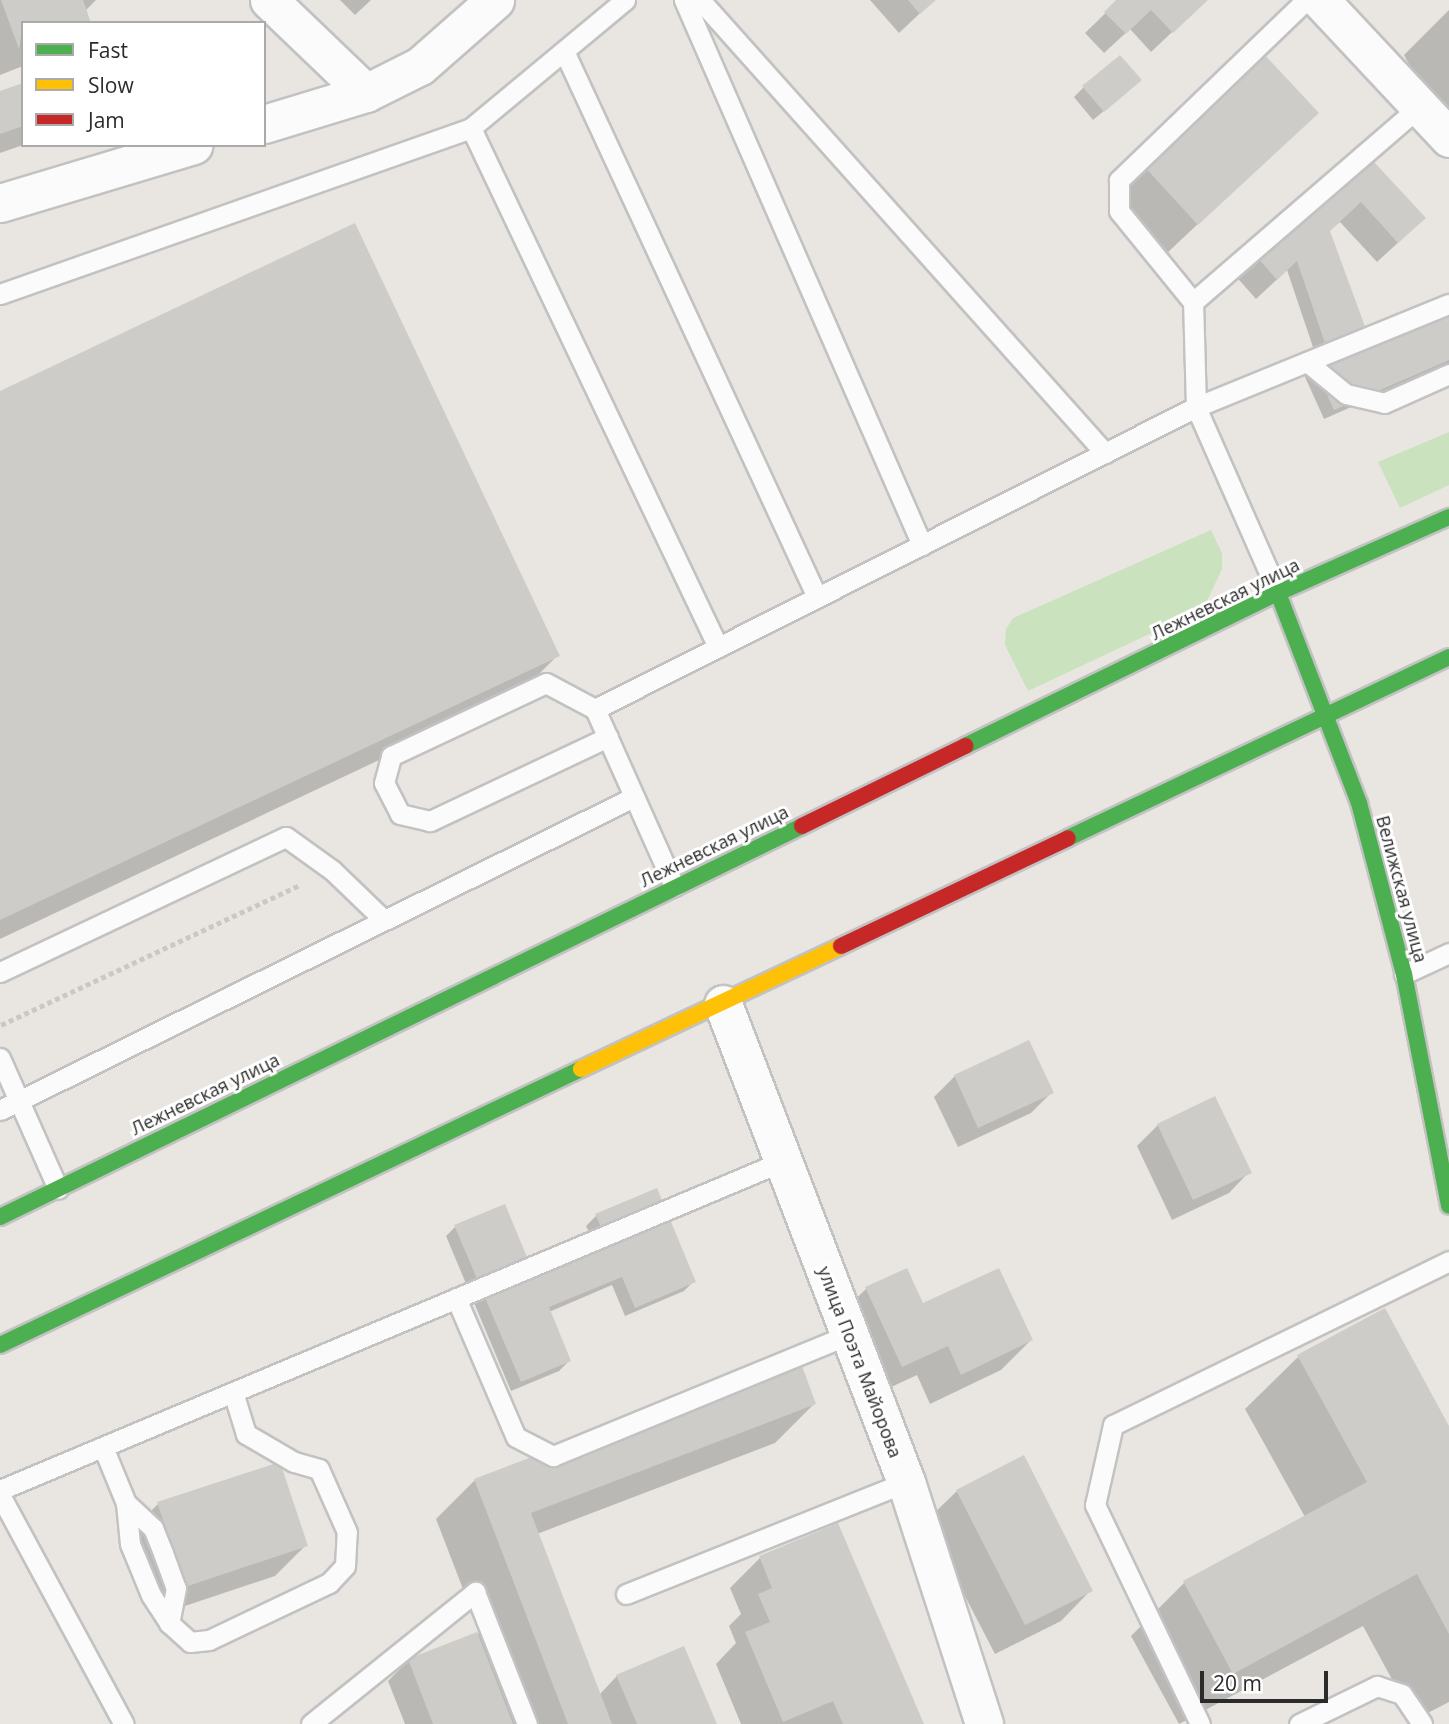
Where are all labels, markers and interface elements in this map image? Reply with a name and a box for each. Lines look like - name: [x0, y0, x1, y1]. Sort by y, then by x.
- legend: [21, 21, 266, 147]
- text: Fast: [88, 36, 128, 64]
- text: Slow: [88, 71, 134, 99]
- text: Jam: [88, 106, 125, 134]
- street label: Лежневская улица: [1147, 554, 1303, 644]
- street label: Лежневская улица: [636, 801, 792, 891]
- street label: Велижская улица: [1372, 813, 1432, 965]
- street label: Лежневская улица: [127, 1049, 283, 1139]
- street label: улица Поэта Майорова: [813, 1263, 907, 1461]
- scale bar: [1204, 1658, 1332, 1702]
- text: 20 m: [1213, 1669, 1262, 1697]

